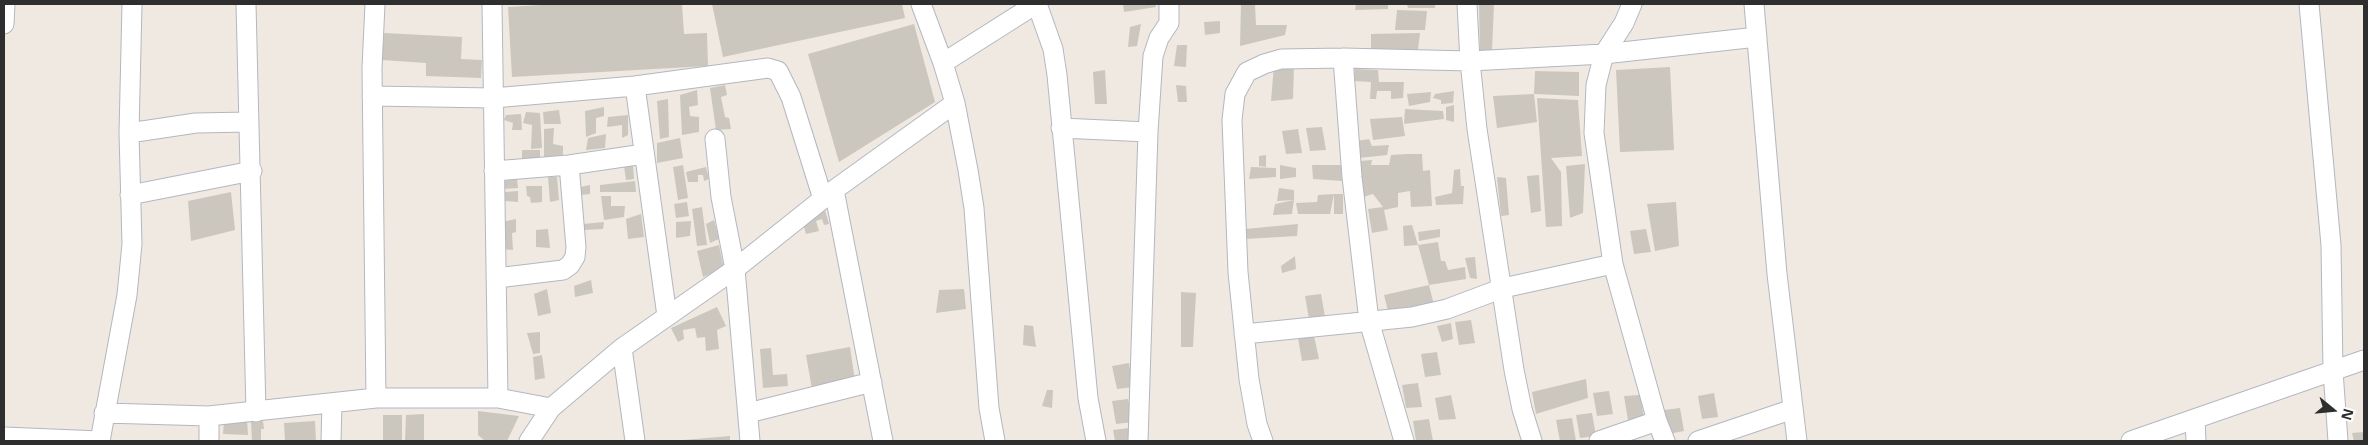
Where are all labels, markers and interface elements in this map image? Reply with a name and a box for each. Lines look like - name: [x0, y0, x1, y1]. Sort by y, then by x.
- north arrow: [2308, 385, 2358, 435]
- text: N: [2337, 406, 2359, 423]

